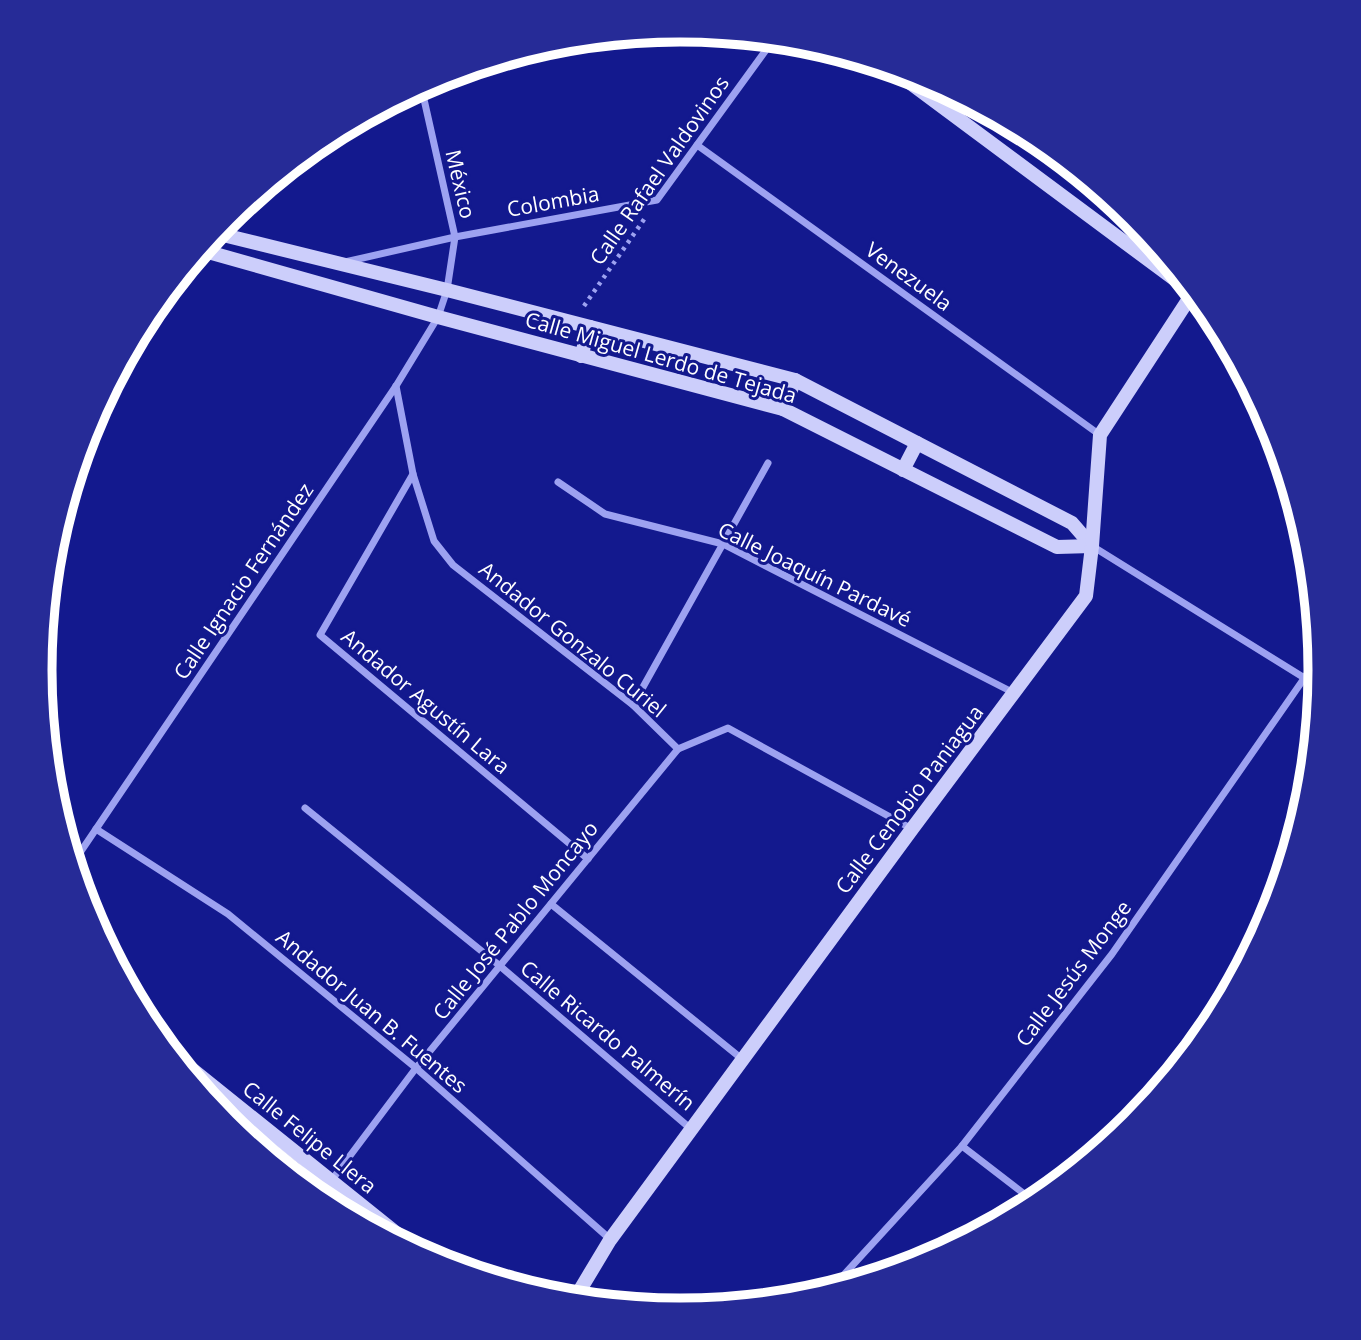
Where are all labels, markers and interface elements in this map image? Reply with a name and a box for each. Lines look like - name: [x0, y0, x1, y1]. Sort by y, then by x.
- street label: Calle Rafael Valdovinos: [583, 70, 735, 270]
- street label: México: [440, 147, 482, 221]
- street label: Colombia: [505, 179, 601, 223]
- street label: Venezuela: [860, 235, 958, 317]
- street label: Calle Miguel Lerdo de Tejada: [522, 305, 800, 409]
- street label: Calle Ignacio Fernández: [167, 477, 319, 685]
- street label: Calle Joaquín Pardavé: [714, 515, 916, 633]
- street label: Andador Gonzalo Curiel: [474, 555, 672, 723]
- street label: Andador Agustín Lara: [336, 622, 516, 780]
- street label: Calle Cenobio Paniagua: [829, 699, 989, 899]
- street label: Calle José Pablo Moncayo: [426, 815, 604, 1025]
- street label: Calle Jesús Monge: [1009, 894, 1137, 1052]
- street label: Andador Juan B. Fuentes: [271, 923, 473, 1099]
- street label: Calle Ricardo Palmerín: [515, 954, 701, 1116]
- street label: Calle Felipe Llera: [237, 1074, 383, 1200]

